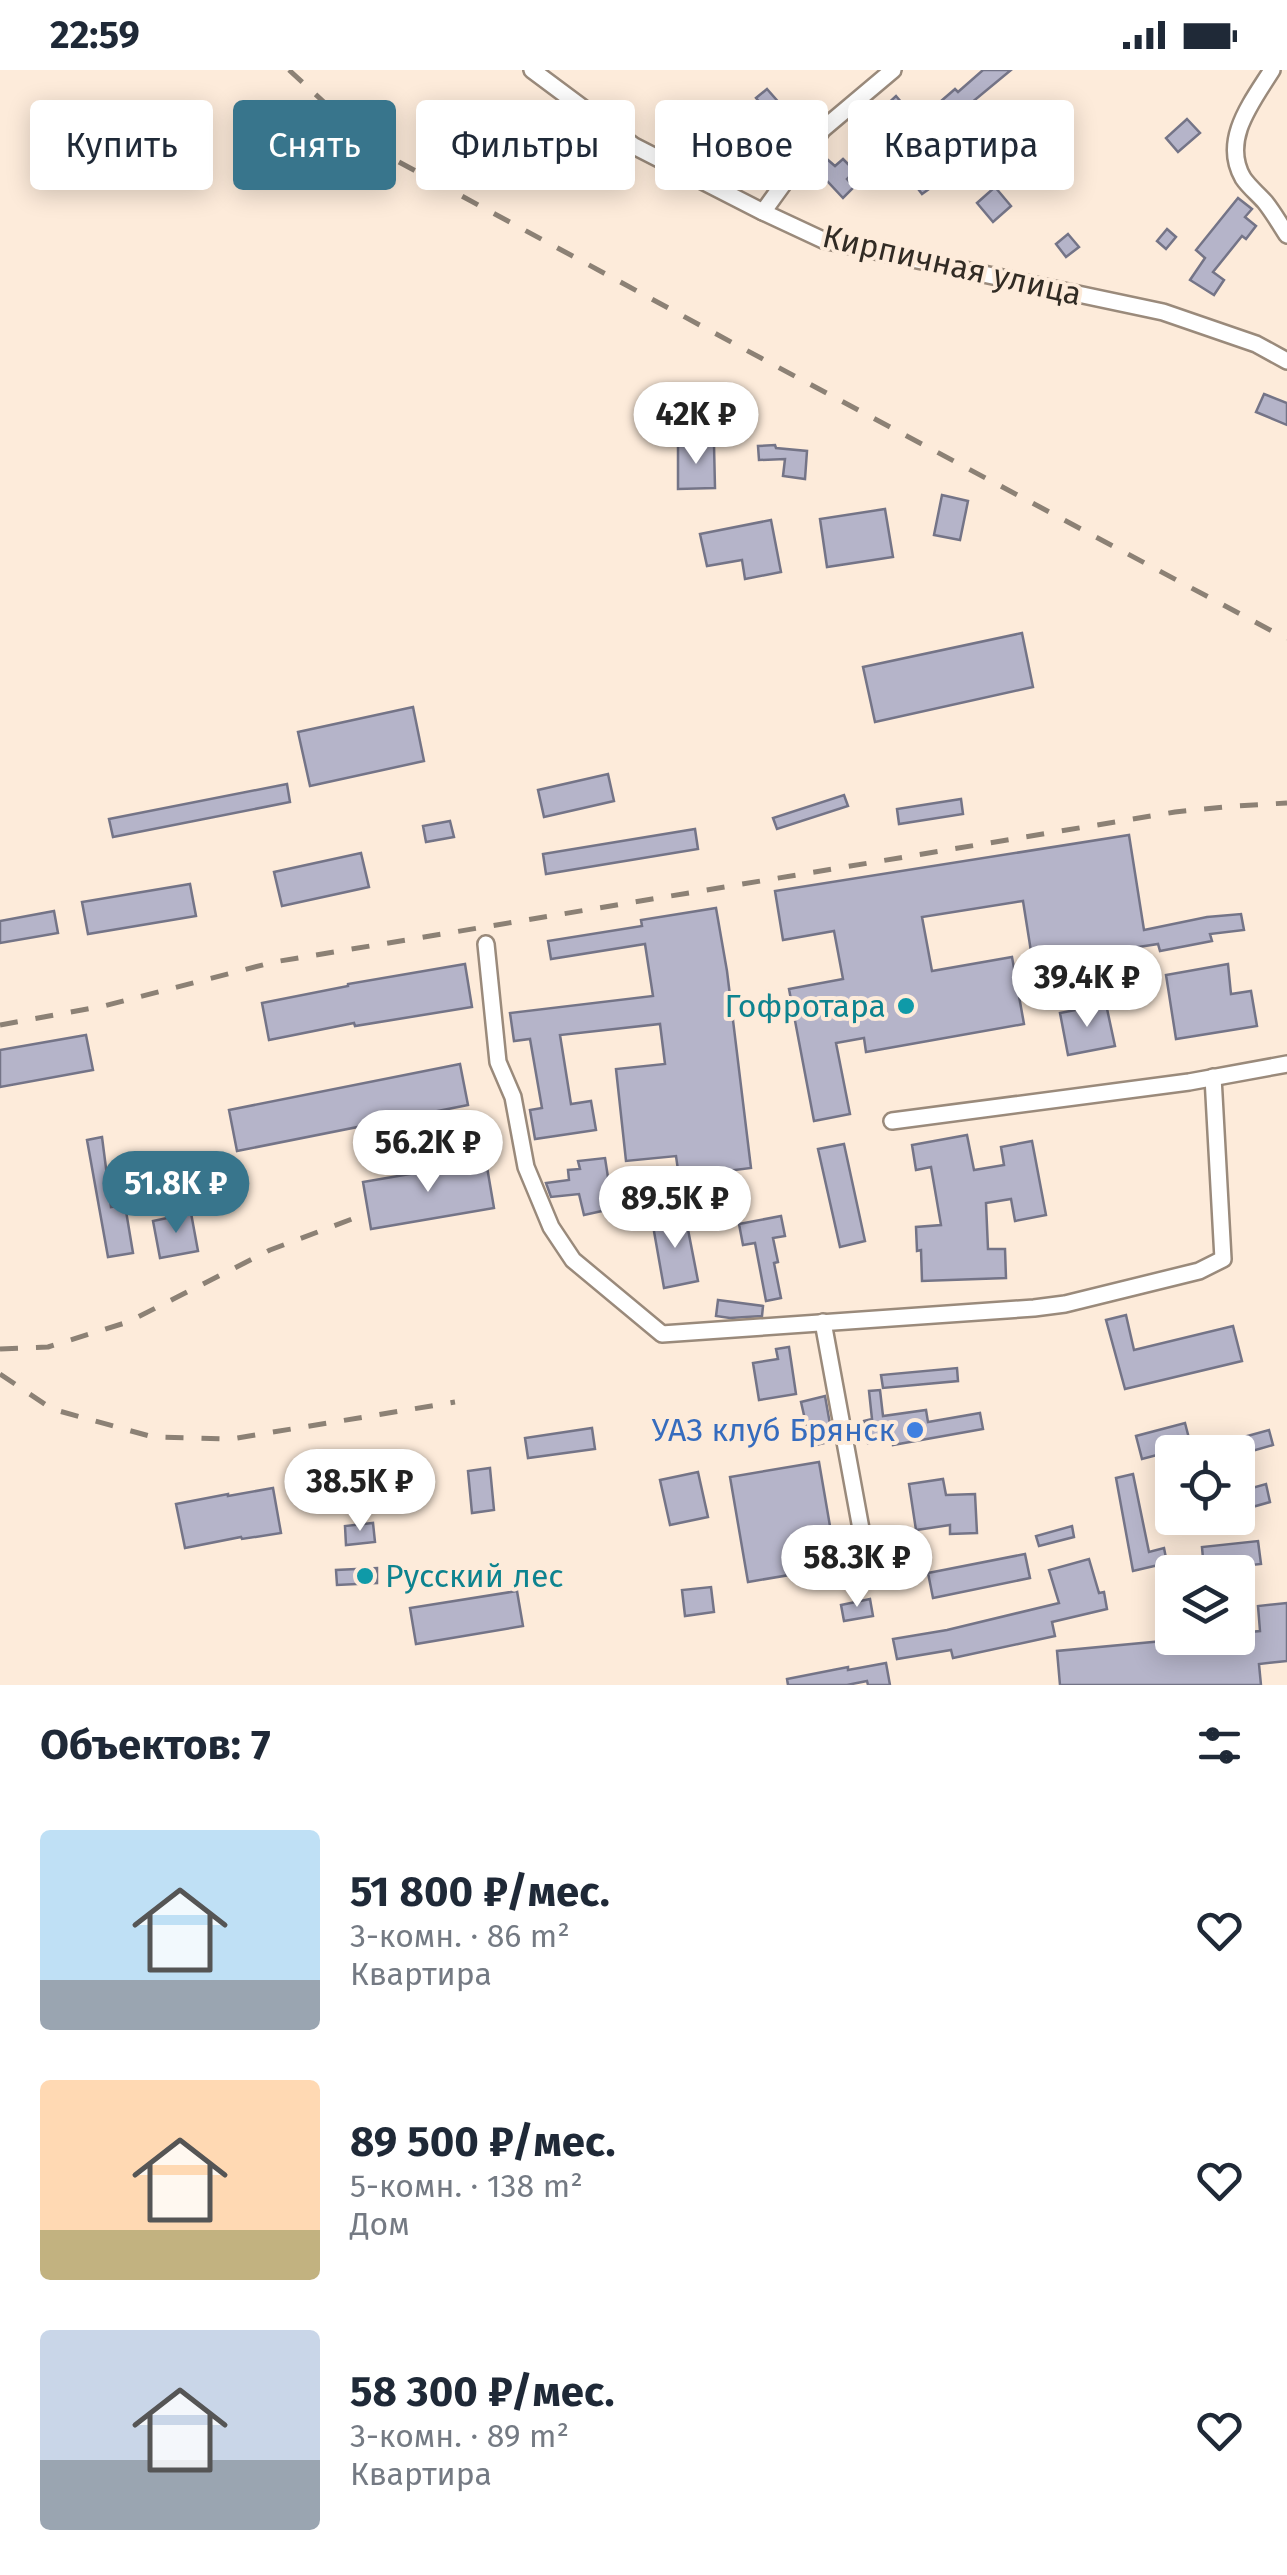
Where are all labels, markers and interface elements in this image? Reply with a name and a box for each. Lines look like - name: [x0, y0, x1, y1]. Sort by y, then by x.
- text: 22:59: [50, 12, 140, 58]
- chip: Купить: [30, 100, 213, 190]
- chip: Снять: [233, 100, 396, 190]
- chip: Фильтры: [416, 100, 635, 190]
- chip: Новое: [655, 100, 828, 190]
- chip: Квартира: [848, 100, 1074, 190]
- street label: Кирпичная улица: [819, 217, 1085, 313]
- pin: 42K ₽: [626, 382, 766, 467]
- text: 42K ₽: [656, 395, 736, 433]
- pin: 39.4K ₽: [995, 945, 1179, 1030]
- text: 39.4K ₽: [1034, 958, 1140, 996]
- place label: Гофротара: [725, 987, 886, 1025]
- marker: Гофротара: [895, 995, 917, 1017]
- pin: 56.2K ₽: [336, 1110, 520, 1195]
- text: 56.2K ₽: [375, 1123, 481, 1161]
- pin: 51.8K ₽: [84, 1151, 268, 1236]
- text: 51.8K ₽: [124, 1164, 228, 1202]
- pin: 89.5K ₽: [583, 1166, 767, 1251]
- text: 89.5K ₽: [621, 1179, 729, 1217]
- place label: УАЗ клуб Брянск: [652, 1411, 895, 1449]
- marker: УАЗ клуб Брянск: [904, 1419, 926, 1441]
- map controls: [1155, 1435, 1255, 1655]
- button: locate: [1155, 1435, 1255, 1535]
- pin: 38.5K ₽: [268, 1449, 452, 1534]
- text: 38.5K ₽: [306, 1462, 414, 1500]
- pin: 58.3K ₽: [765, 1525, 949, 1610]
- text: 58.3K ₽: [803, 1538, 911, 1576]
- button: layers: [1155, 1555, 1255, 1655]
- place label: Русский лес: [385, 1557, 564, 1595]
- marker: Русский лес: [354, 1565, 376, 1587]
- icon: filters: [1192, 1718, 1247, 1773]
- text: Объектов: 7: [40, 1720, 271, 1770]
- text: 51 800 ₽/мес.: [350, 1867, 610, 1917]
- icon: home: [120, 1870, 240, 1990]
- icon: heart: [1192, 1903, 1247, 1958]
- text: 3-комн. · 86 m²: [350, 1917, 570, 1955]
- text: Квартира: [350, 1955, 492, 1993]
- text: 89 500 ₽/мес.: [350, 2117, 616, 2167]
- icon: home: [120, 2120, 240, 2240]
- icon: heart: [1192, 2153, 1247, 2208]
- text: 5-комн. · 138 m²: [350, 2167, 583, 2205]
- text: Дом: [350, 2205, 410, 2243]
- text: 58 300 ₽/мес.: [350, 2367, 615, 2417]
- icon: home: [120, 2370, 240, 2490]
- icon: heart: [1192, 2403, 1247, 2458]
- text: 3-комн. · 89 m²: [350, 2417, 569, 2455]
- text: Квартира: [350, 2455, 492, 2493]

